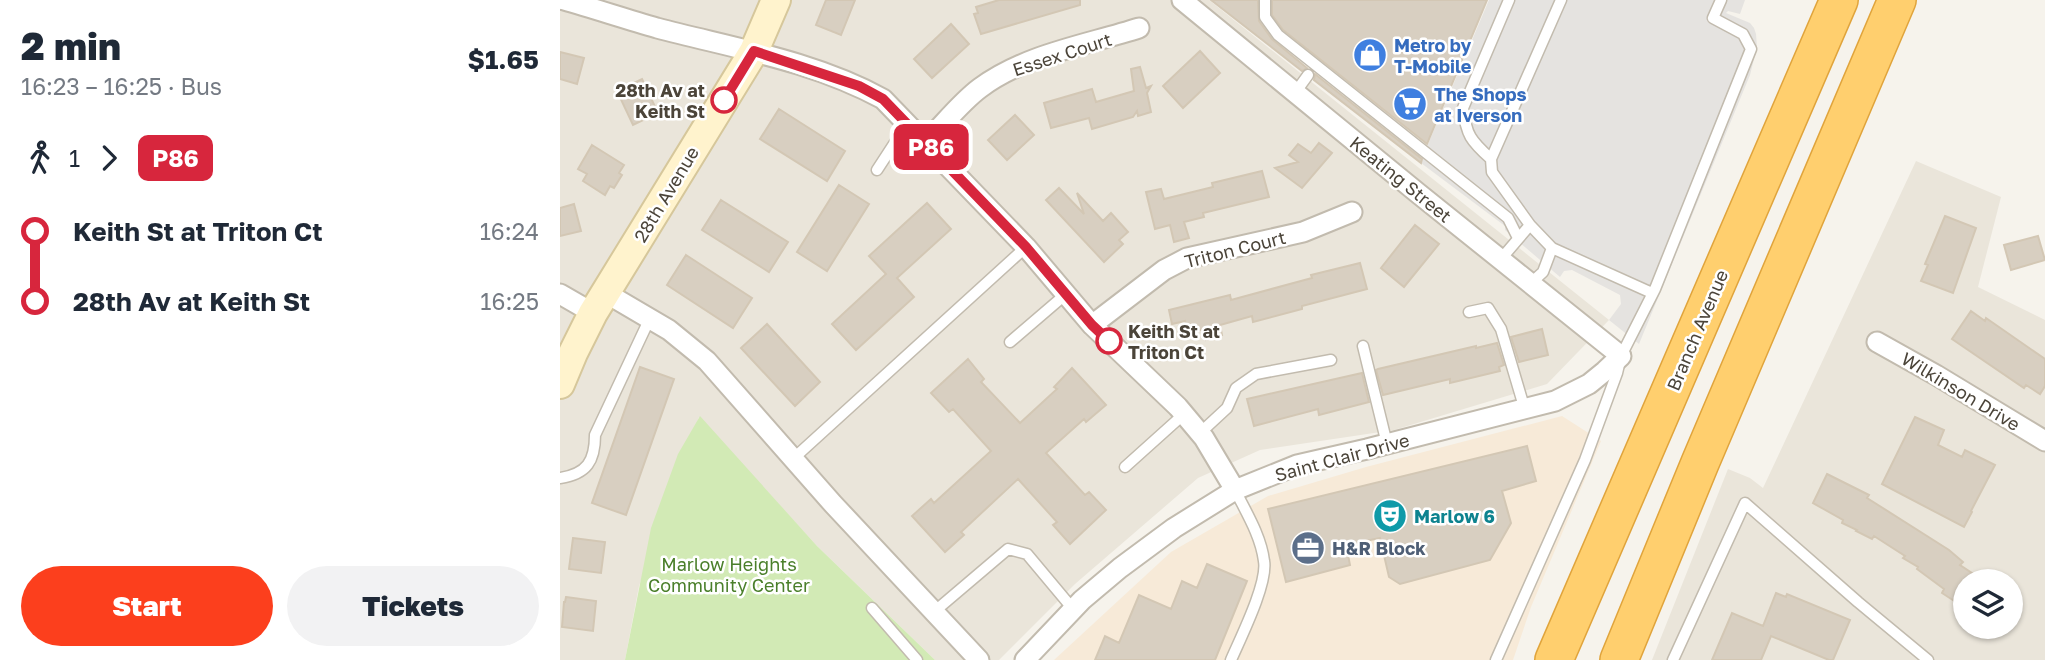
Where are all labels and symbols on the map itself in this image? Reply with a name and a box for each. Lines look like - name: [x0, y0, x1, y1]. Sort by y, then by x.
- street label: Essex Court: [1010, 28, 1114, 80]
- place label: Metro by T-Mobile: [1394, 34, 1472, 77]
- shop icon: Metro by T-Mobile: [1351, 36, 1389, 74]
- place label: 28th Av at Keith St: [615, 79, 705, 122]
- place label: The Shops at Iverson: [1434, 83, 1527, 126]
- supermarket icon: The Shops at Iverson: [1391, 85, 1429, 123]
- marker: 28th Av at Keith St: [711, 87, 737, 113]
- line badge: P86: [891, 124, 971, 170]
- street label: Keating Street: [1346, 131, 1456, 227]
- street label: 28th Avenue: [629, 142, 703, 246]
- street label: Triton Court: [1182, 226, 1288, 272]
- street label: Branch Avenue: [1662, 266, 1732, 394]
- place label: Keith St at Triton Ct: [1128, 320, 1220, 363]
- marker: Keith St at Triton Ct: [1096, 328, 1122, 354]
- street label: Wilkinson Drive: [1898, 347, 2024, 435]
- street label: Saint Clair Drive: [1272, 428, 1412, 486]
- theatre icon: Marlow 6: [1371, 497, 1409, 535]
- place label: Marlow 6: [1414, 505, 1495, 527]
- office icon: H&R Block: [1289, 529, 1327, 567]
- place label: H&R Block: [1332, 537, 1426, 559]
- park label: Marlow Heights Community Center: [648, 553, 810, 596]

